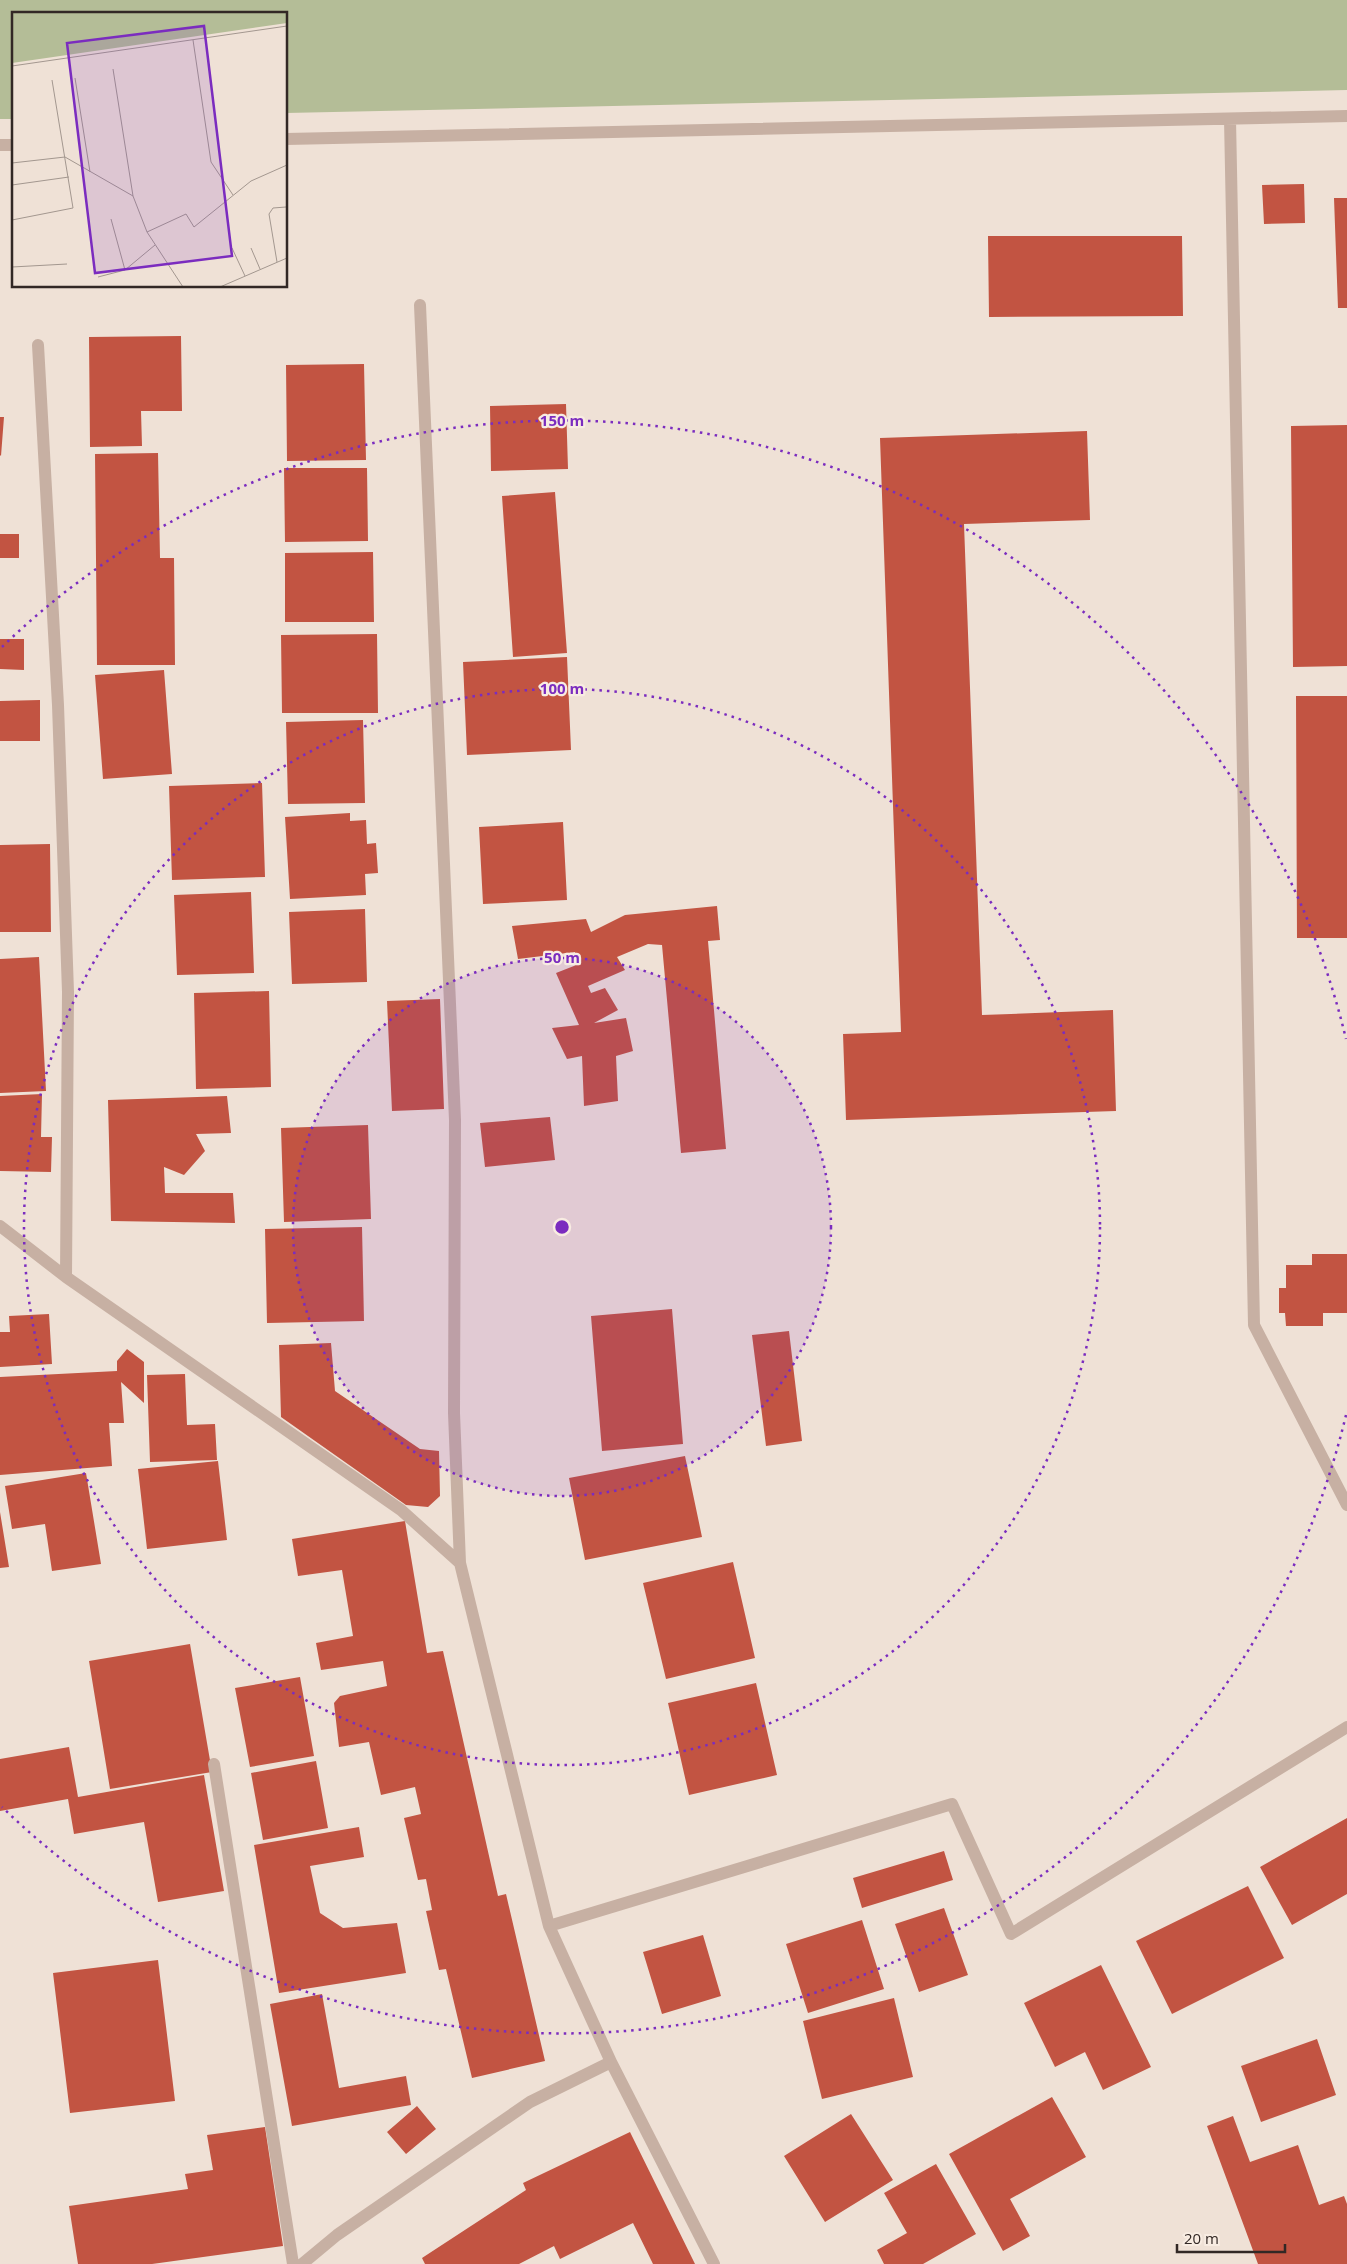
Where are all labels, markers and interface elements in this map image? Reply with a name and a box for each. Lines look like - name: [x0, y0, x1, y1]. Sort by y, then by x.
- inset map: [12, 12, 288, 288]
- text: 150 m: [540, 410, 584, 430]
- text: 100 m: [540, 678, 584, 698]
- text: 50 m: [544, 947, 580, 967]
- centre of rings: [553, 1218, 571, 1236]
- scale bar: [1177, 2222, 1284, 2254]
- text: 20 m: [1184, 2228, 1219, 2248]

